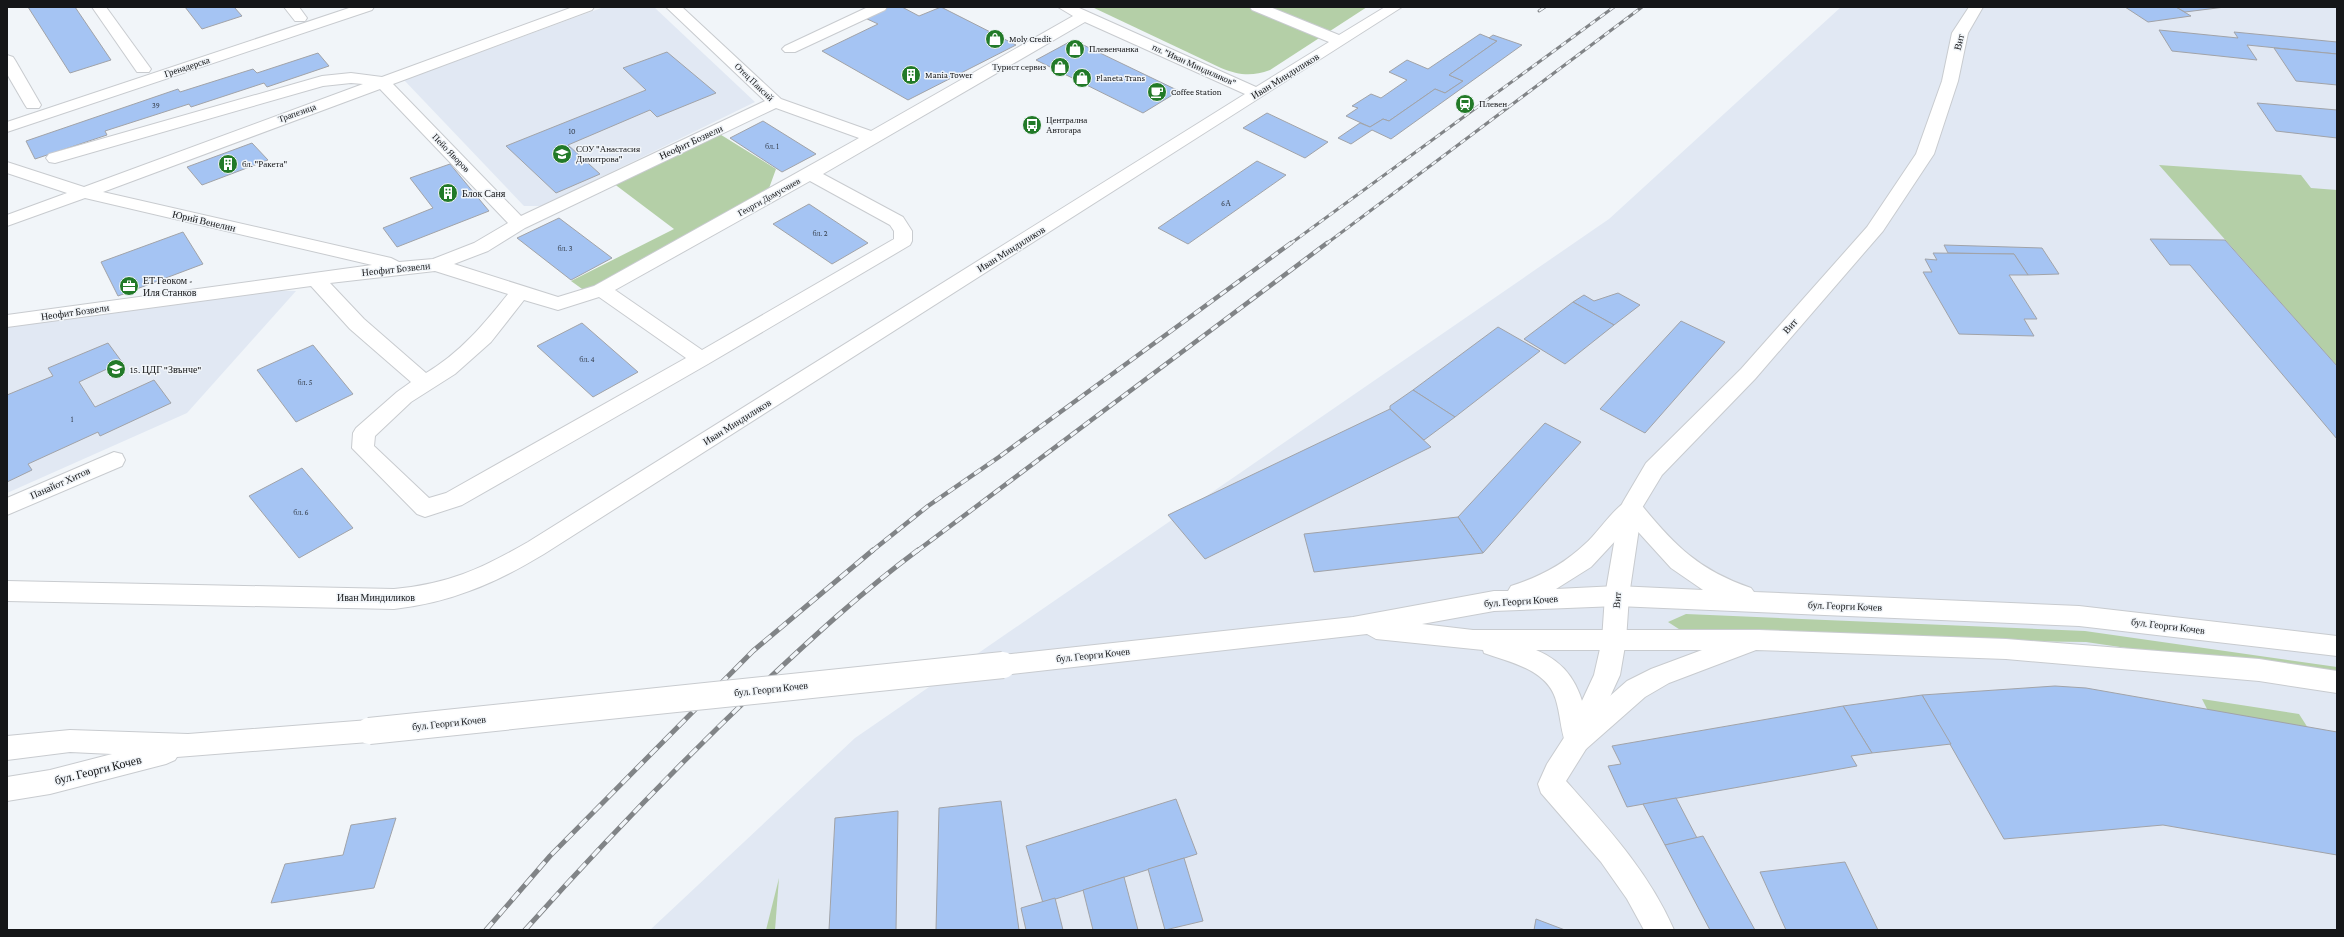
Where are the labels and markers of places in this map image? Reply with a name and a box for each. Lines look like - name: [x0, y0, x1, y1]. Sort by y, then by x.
- shop icon: Moly Credit: [984, 28, 1006, 50]
- place label: Moly Credit: [1009, 34, 1052, 44]
- shop icon: Плевенчанка: [1064, 38, 1086, 60]
- place label: Плевенчанка: [1089, 44, 1139, 54]
- shop icon: Турист сервиз: [1049, 56, 1071, 78]
- place label: Турист сервиз: [992, 62, 1046, 72]
- building icon: Mania Tower: [900, 64, 922, 86]
- shop icon: Planeta Trans: [1071, 67, 1093, 89]
- place label: Mania Tower: [925, 70, 973, 80]
- place label: Planeta Trans: [1096, 73, 1146, 83]
- cafe icon: Coffee Station: [1146, 81, 1168, 103]
- place label: Coffee Station: [1171, 87, 1222, 97]
- station icon: Плевен: [1454, 93, 1476, 115]
- place label: Плевен: [1479, 99, 1507, 109]
- bus stop icon: Централна Автогара: [1021, 114, 1043, 136]
- place label: Централна Автогара: [1046, 115, 1087, 135]
- school or university icon: СОУ "Анастасия Димитрова": [551, 143, 573, 165]
- place label: СОУ "Анастасия Димитрова": [576, 144, 640, 164]
- building icon: бл. "Ракета": [217, 153, 239, 175]
- place label: бл. "Ракета": [242, 159, 287, 169]
- building icon: Блок Саня: [437, 182, 459, 204]
- place label: Блок Саня: [462, 188, 506, 199]
- office icon: ЕТ Геоком - Иля Станков: [118, 275, 140, 297]
- place label: ЕТ Геоком - Иля Станков: [143, 275, 197, 298]
- school or university icon: 15. ЦДГ "Звънче": [105, 358, 127, 380]
- place label: 15. ЦДГ "Звънче": [130, 364, 201, 375]

